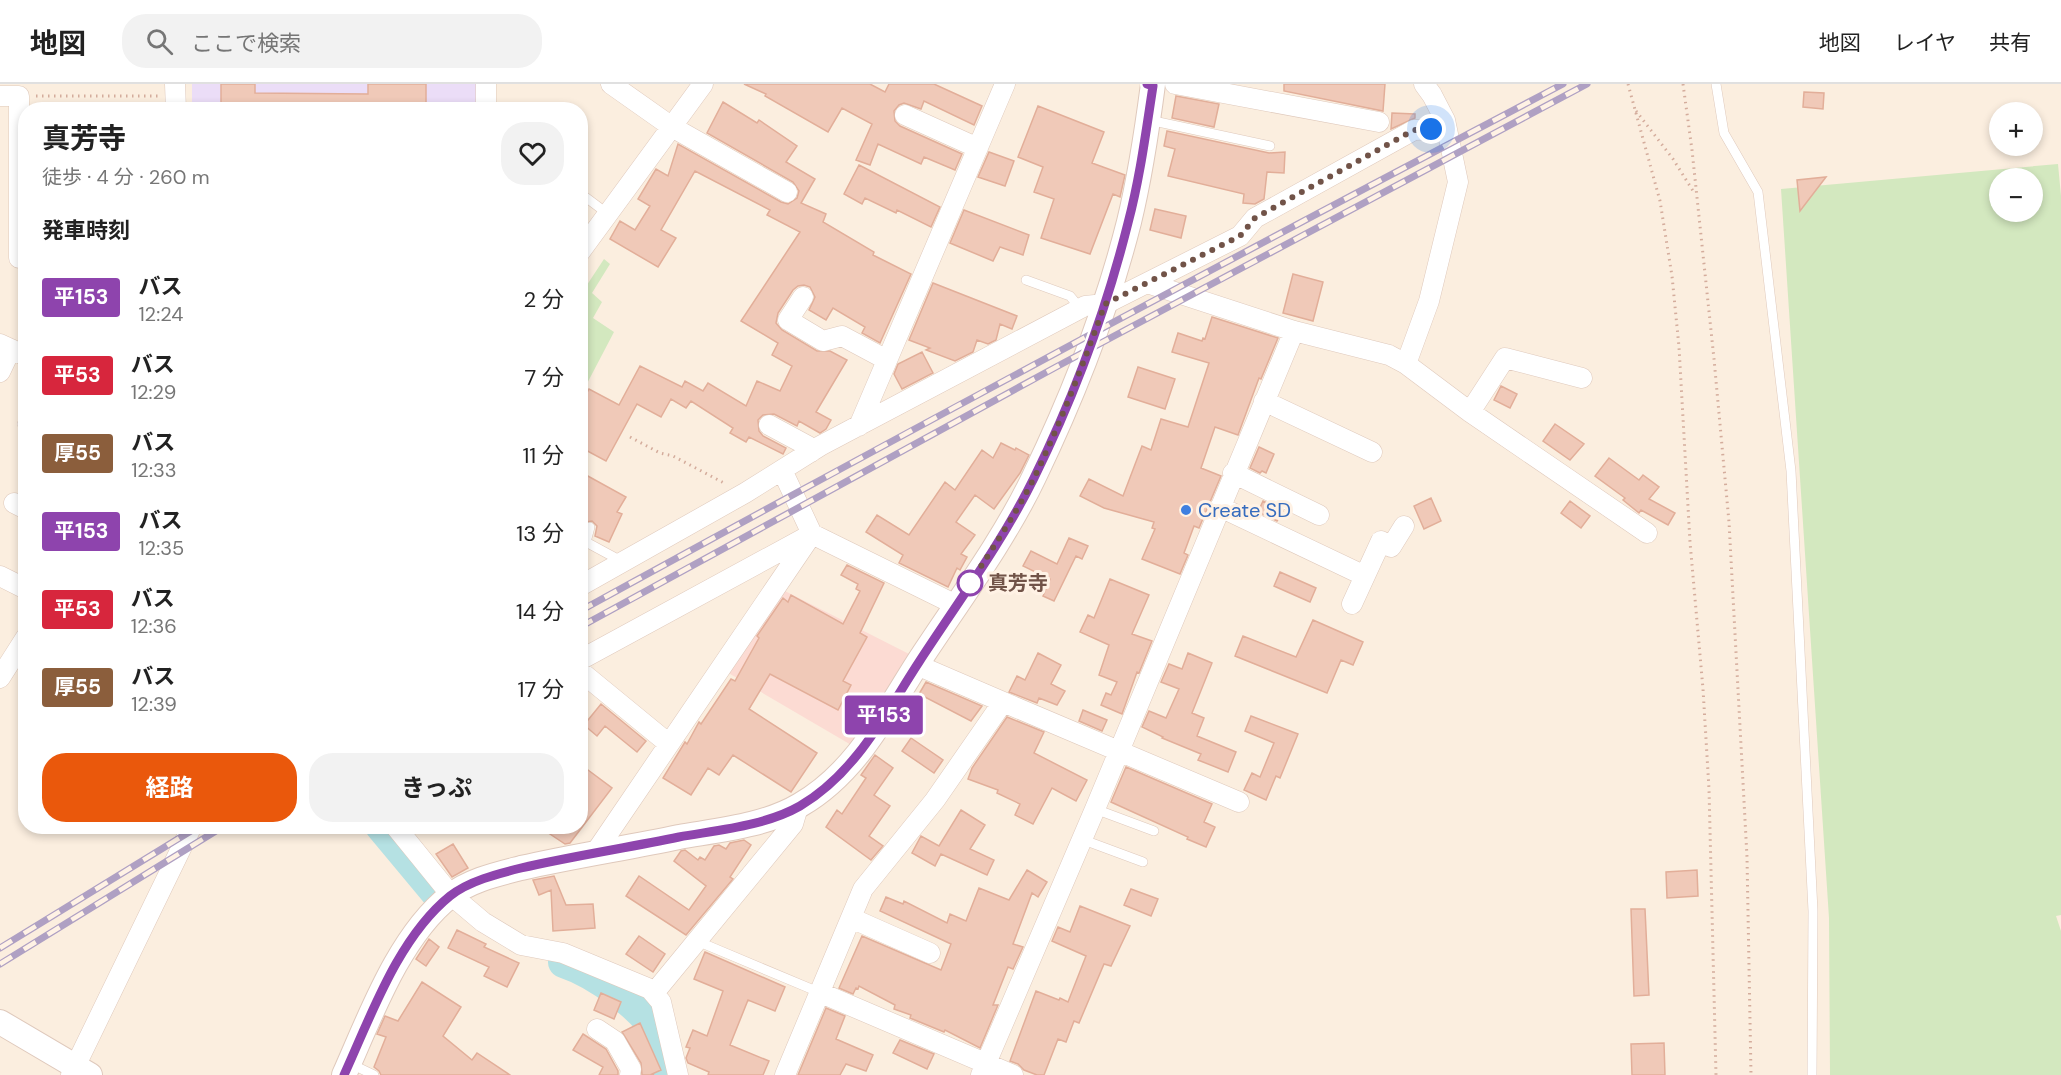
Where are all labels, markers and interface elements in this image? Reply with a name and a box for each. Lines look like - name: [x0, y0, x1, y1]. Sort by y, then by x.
- search box: [122, 14, 542, 68]
- text: 地図: [30, 25, 86, 62]
- icon: search: [143, 25, 176, 58]
- text: ここで検索: [191, 29, 301, 58]
- text: 地図: [1819, 29, 1861, 57]
- text: レイヤ: [1894, 29, 1956, 57]
- text: 共有: [1989, 29, 2031, 57]
- map controls: [1989, 102, 2043, 222]
- button: +: [1989, 102, 2043, 156]
- your location: [1416, 114, 1446, 144]
- text: 真芳寺: [42, 120, 126, 157]
- button: heart: [501, 122, 564, 185]
- text: 徒歩 · 4 分 · 260 m: [42, 164, 210, 190]
- button: −: [1989, 168, 2043, 222]
- text: 発車時刻: [42, 216, 130, 245]
- text: バス: [138, 272, 182, 301]
- text: 平153: [54, 283, 108, 311]
- text: 2 分: [523, 285, 564, 314]
- text: 12:24: [138, 301, 184, 327]
- text: バス: [131, 350, 175, 379]
- text: 平53: [54, 361, 101, 389]
- text: 7 分: [524, 363, 564, 392]
- text: 12:29: [131, 379, 176, 405]
- text: バス: [131, 428, 175, 457]
- text: 厚55: [54, 439, 101, 467]
- text: 11 分: [522, 441, 564, 470]
- text: 12:33: [131, 457, 177, 483]
- place label: Create SD: [1198, 497, 1291, 523]
- marker: Create SD: [1179, 503, 1193, 517]
- text: バス: [138, 506, 182, 535]
- text: 平153: [54, 517, 108, 545]
- text: 13 分: [516, 519, 564, 548]
- text: 12:35: [138, 535, 184, 561]
- marker: 真芳寺: [957, 570, 983, 596]
- place label: 真芳寺: [988, 570, 1048, 596]
- text: バス: [131, 584, 175, 613]
- text: 平53: [54, 595, 101, 623]
- text: 14 分: [516, 597, 564, 626]
- text: 12:36: [131, 613, 177, 639]
- text: バス: [131, 662, 175, 691]
- text: 厚55: [54, 673, 101, 701]
- text: 17 分: [518, 675, 564, 704]
- text: 12:39: [131, 691, 177, 717]
- line badge: 平153: [842, 696, 926, 734]
- text: 平153: [857, 701, 911, 729]
- button: 経路: [42, 753, 297, 822]
- button: きっぷ: [309, 753, 564, 822]

